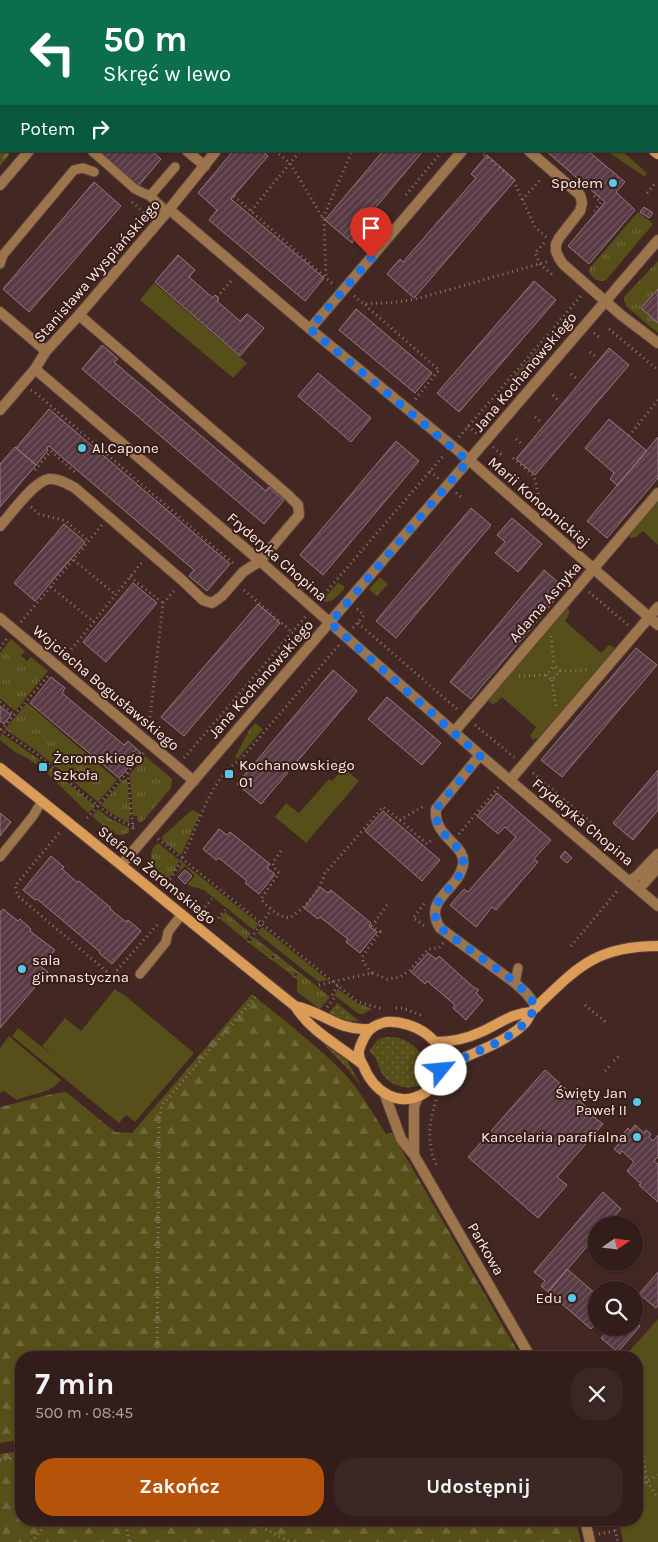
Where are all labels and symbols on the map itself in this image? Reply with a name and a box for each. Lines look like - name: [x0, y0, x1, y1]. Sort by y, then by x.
- place label: Społem: [551, 174, 603, 192]
- marker: Społem: [607, 177, 619, 189]
- street label: Stanisława Wyspiańskiego: [30, 196, 164, 346]
- pin: [350, 207, 392, 258]
- street label: Jana Kochanowskiego: [470, 308, 580, 436]
- place label: Al.Capone: [92, 439, 159, 457]
- marker: Al.Capone: [76, 442, 88, 454]
- street label: Marii Konopnickiej: [484, 453, 594, 551]
- street label: Fryderyka Chopina: [223, 509, 331, 605]
- street label: Adama Asnyka: [505, 558, 585, 646]
- street label: Jana Kochanowskiego: [205, 616, 317, 742]
- street label: Wojciecha Bogusławskiego: [29, 621, 183, 755]
- place label: Żeromskiego Szkoła: [53, 749, 142, 784]
- place label: Kochanowskiego 01: [239, 756, 355, 791]
- marker: Żeromskiego Szkoła: [37, 761, 49, 773]
- marker: Kochanowskiego 01: [223, 768, 235, 780]
- street label: Fryderyka Chopina: [529, 774, 637, 870]
- street label: Stefana Żeromskiego: [95, 822, 219, 928]
- place label: sala gimnastyczna: [32, 951, 129, 986]
- marker: sala gimnastyczna: [16, 963, 28, 975]
- position arrow: [414, 1043, 466, 1095]
- place label: Święty Jan Paweł II: [555, 1084, 627, 1119]
- marker: Święty Jan Paweł II: [631, 1096, 643, 1108]
- place label: Kancelaria parafialna: [481, 1128, 627, 1146]
- marker: Kancelaria parafialna: [631, 1131, 643, 1143]
- north arrow: [588, 1216, 642, 1271]
- street label: Parkowa: [464, 1219, 508, 1279]
- place label: Edu: [536, 1289, 562, 1307]
- marker: Edu: [566, 1292, 578, 1304]

